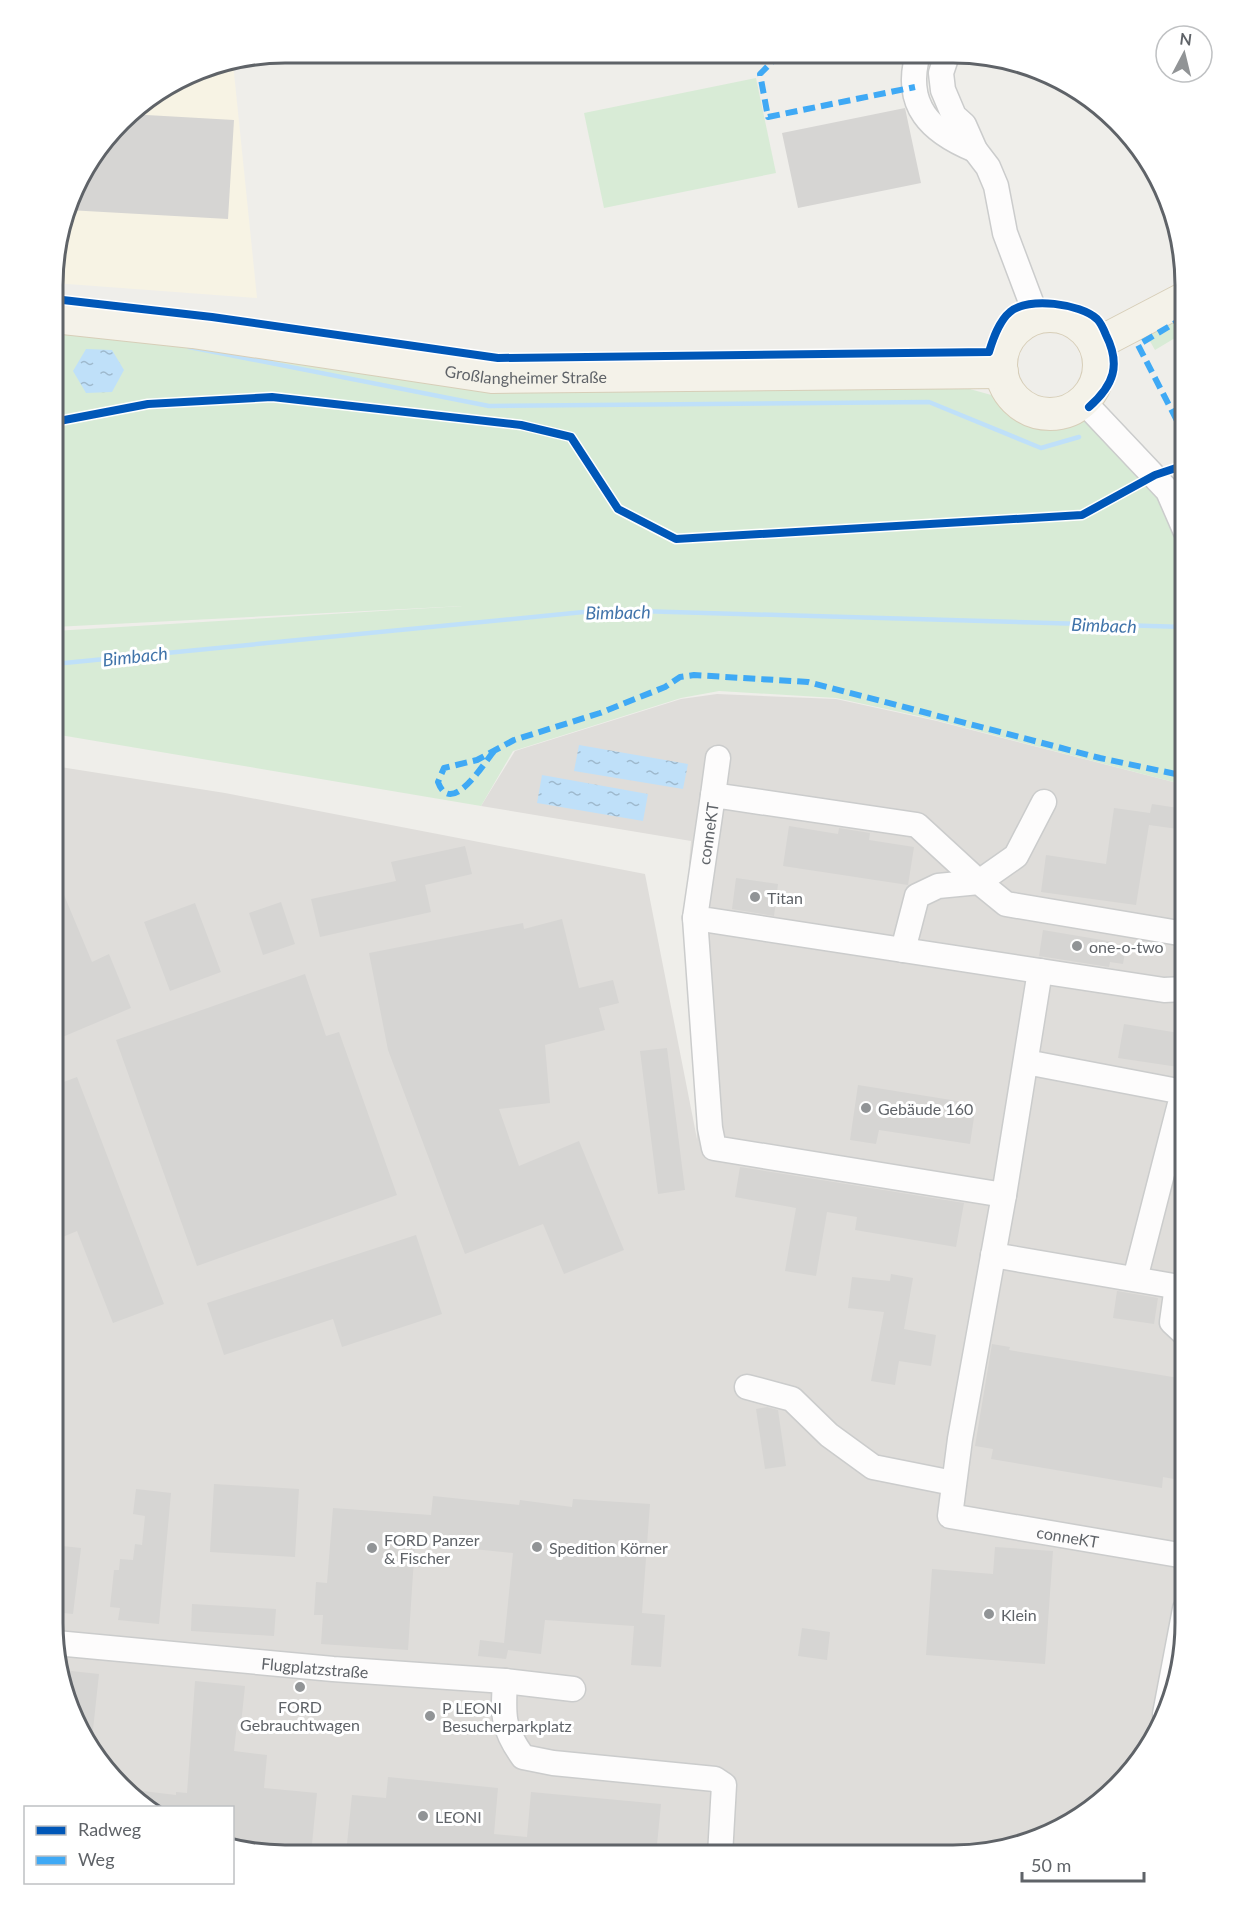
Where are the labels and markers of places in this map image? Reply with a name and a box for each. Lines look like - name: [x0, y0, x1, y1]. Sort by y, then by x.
- place label: Titan: [767, 888, 803, 907]
- marker: Titan: [748, 890, 762, 904]
- place label: one-o-two: [1089, 937, 1164, 956]
- marker: one-o-two: [1070, 939, 1084, 953]
- place label: Gebäude 160: [878, 1099, 973, 1118]
- marker: Gebäude 160: [859, 1101, 873, 1115]
- place label: FORD Panzer & Fischer: [384, 1530, 480, 1567]
- place label: Spedition Körner: [549, 1538, 668, 1557]
- marker: Spedition Körner: [530, 1540, 544, 1554]
- marker: FORD Panzer & Fischer: [365, 1541, 379, 1555]
- place label: Klein: [1001, 1605, 1037, 1624]
- marker: Klein: [982, 1607, 996, 1621]
- marker: FORD Gebrauchtwagen: [293, 1680, 307, 1694]
- place label: FORD Gebrauchtwagen: [240, 1697, 360, 1734]
- place label: P LEONI Besucherparkplatz: [442, 1698, 572, 1735]
- marker: P LEONI Besucherparkplatz: [423, 1709, 437, 1723]
- place label: LEONI: [435, 1807, 482, 1826]
- marker: LEONI: [416, 1809, 430, 1823]

